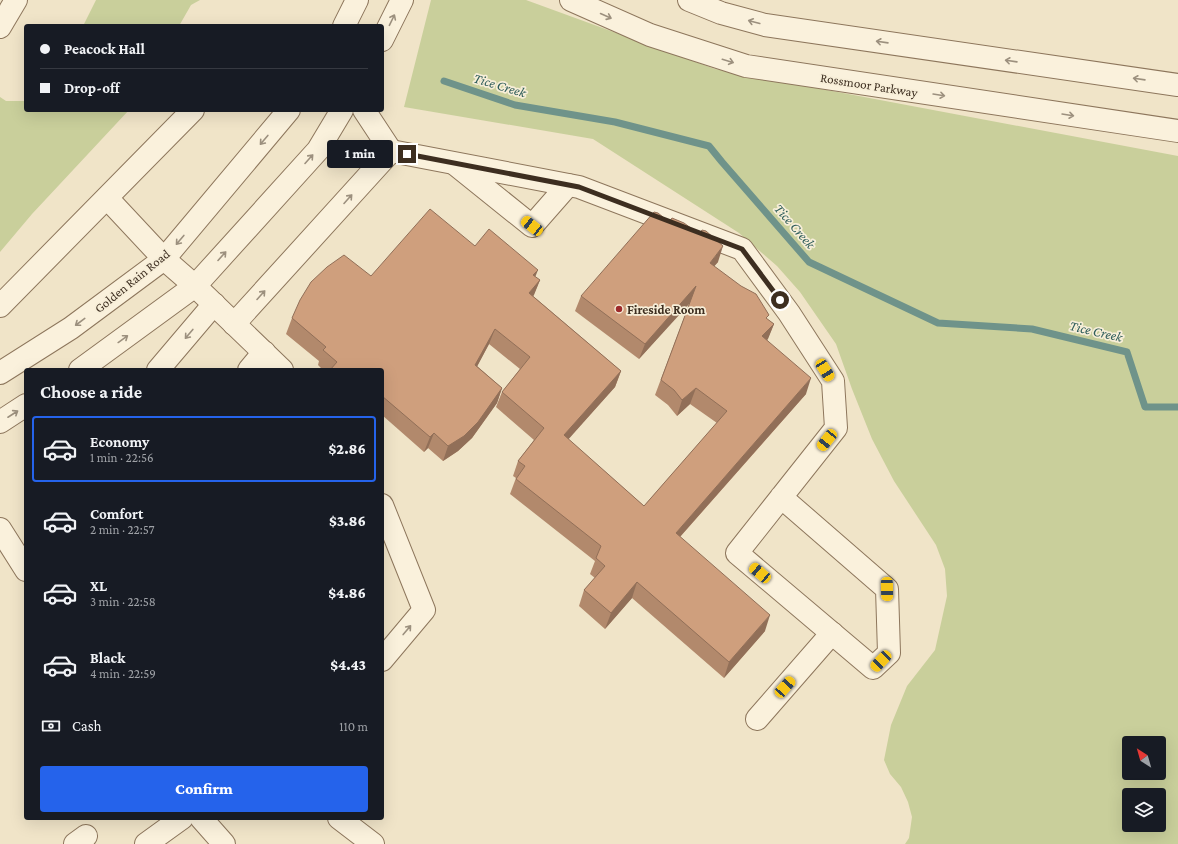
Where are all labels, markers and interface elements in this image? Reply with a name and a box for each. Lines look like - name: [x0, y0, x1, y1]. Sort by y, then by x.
- one-way arrow: [600, 13, 612, 20]
- one-way arrow: [389, 14, 396, 26]
- one-way arrow: [747, 18, 760, 25]
- one-way arrow: [876, 38, 889, 46]
- text: Peacock Hall: [64, 41, 145, 57]
- one-way arrow: [1005, 57, 1018, 65]
- one-way arrow: [722, 58, 735, 65]
- water label: Tice Creek: [472, 69, 529, 101]
- street label: Rossmoor Parkway: [819, 70, 920, 100]
- one-way arrow: [1133, 75, 1146, 83]
- text: Drop-off: [64, 80, 120, 96]
- one-way arrow: [932, 91, 945, 99]
- one-way arrow: [1061, 111, 1074, 119]
- one-way arrow: [260, 135, 269, 146]
- callout: 1 min: [327, 140, 393, 168]
- route end: [398, 145, 416, 163]
- text: 1 min: [345, 146, 375, 161]
- one-way arrow: [304, 154, 314, 164]
- one-way arrow: [343, 194, 353, 204]
- water label: Tice Creek: [771, 200, 819, 252]
- car: [519, 214, 545, 238]
- one-way arrow: [176, 234, 185, 245]
- street label: Golden Rain Road: [91, 246, 173, 316]
- one-way arrow: [218, 251, 227, 261]
- one-way arrow: [256, 291, 265, 301]
- route start: [771, 291, 789, 309]
- place label: Fireside Room: [627, 302, 705, 317]
- marker: Fireside Room: [614, 304, 624, 314]
- one-way arrow: [74, 317, 85, 326]
- water label: Tice Creek: [1068, 317, 1125, 345]
- one-way arrow: [184, 329, 193, 339]
- one-way arrow: [118, 335, 129, 343]
- car: [814, 357, 836, 383]
- text: Choose a ride: [40, 382, 142, 402]
- one-way arrow: [7, 410, 18, 418]
- car: [815, 427, 839, 453]
- icon: car: [42, 431, 78, 467]
- text: Economy: [90, 434, 149, 450]
- text: $2.86: [329, 441, 366, 457]
- text: 1 min · 22:56: [90, 450, 154, 465]
- icon: car: [42, 503, 78, 539]
- text: Comfort: [90, 506, 144, 522]
- text: $3.86: [329, 513, 366, 529]
- text: 2 min · 22:57: [90, 522, 155, 537]
- car: [747, 561, 773, 585]
- icon: car: [42, 575, 78, 611]
- car: [881, 577, 893, 601]
- text: XL: [90, 578, 107, 594]
- text: $4.86: [328, 585, 366, 601]
- text: 3 min · 22:58: [90, 594, 156, 609]
- one-way arrow: [403, 625, 412, 636]
- icon: car: [42, 647, 78, 683]
- car: [868, 648, 894, 674]
- text: Black: [90, 650, 125, 666]
- text: $4.43: [330, 657, 366, 673]
- text: 4 min · 22:59: [90, 666, 156, 681]
- car: [773, 674, 797, 700]
- icon: cash: [40, 715, 62, 737]
- text: Cash: [72, 718, 102, 734]
- text: 110 m: [339, 719, 368, 734]
- north arrow: [1122, 736, 1166, 780]
- map controls: [1122, 736, 1166, 832]
- button: Confirm: [40, 766, 368, 812]
- button: layers: [1122, 788, 1166, 832]

